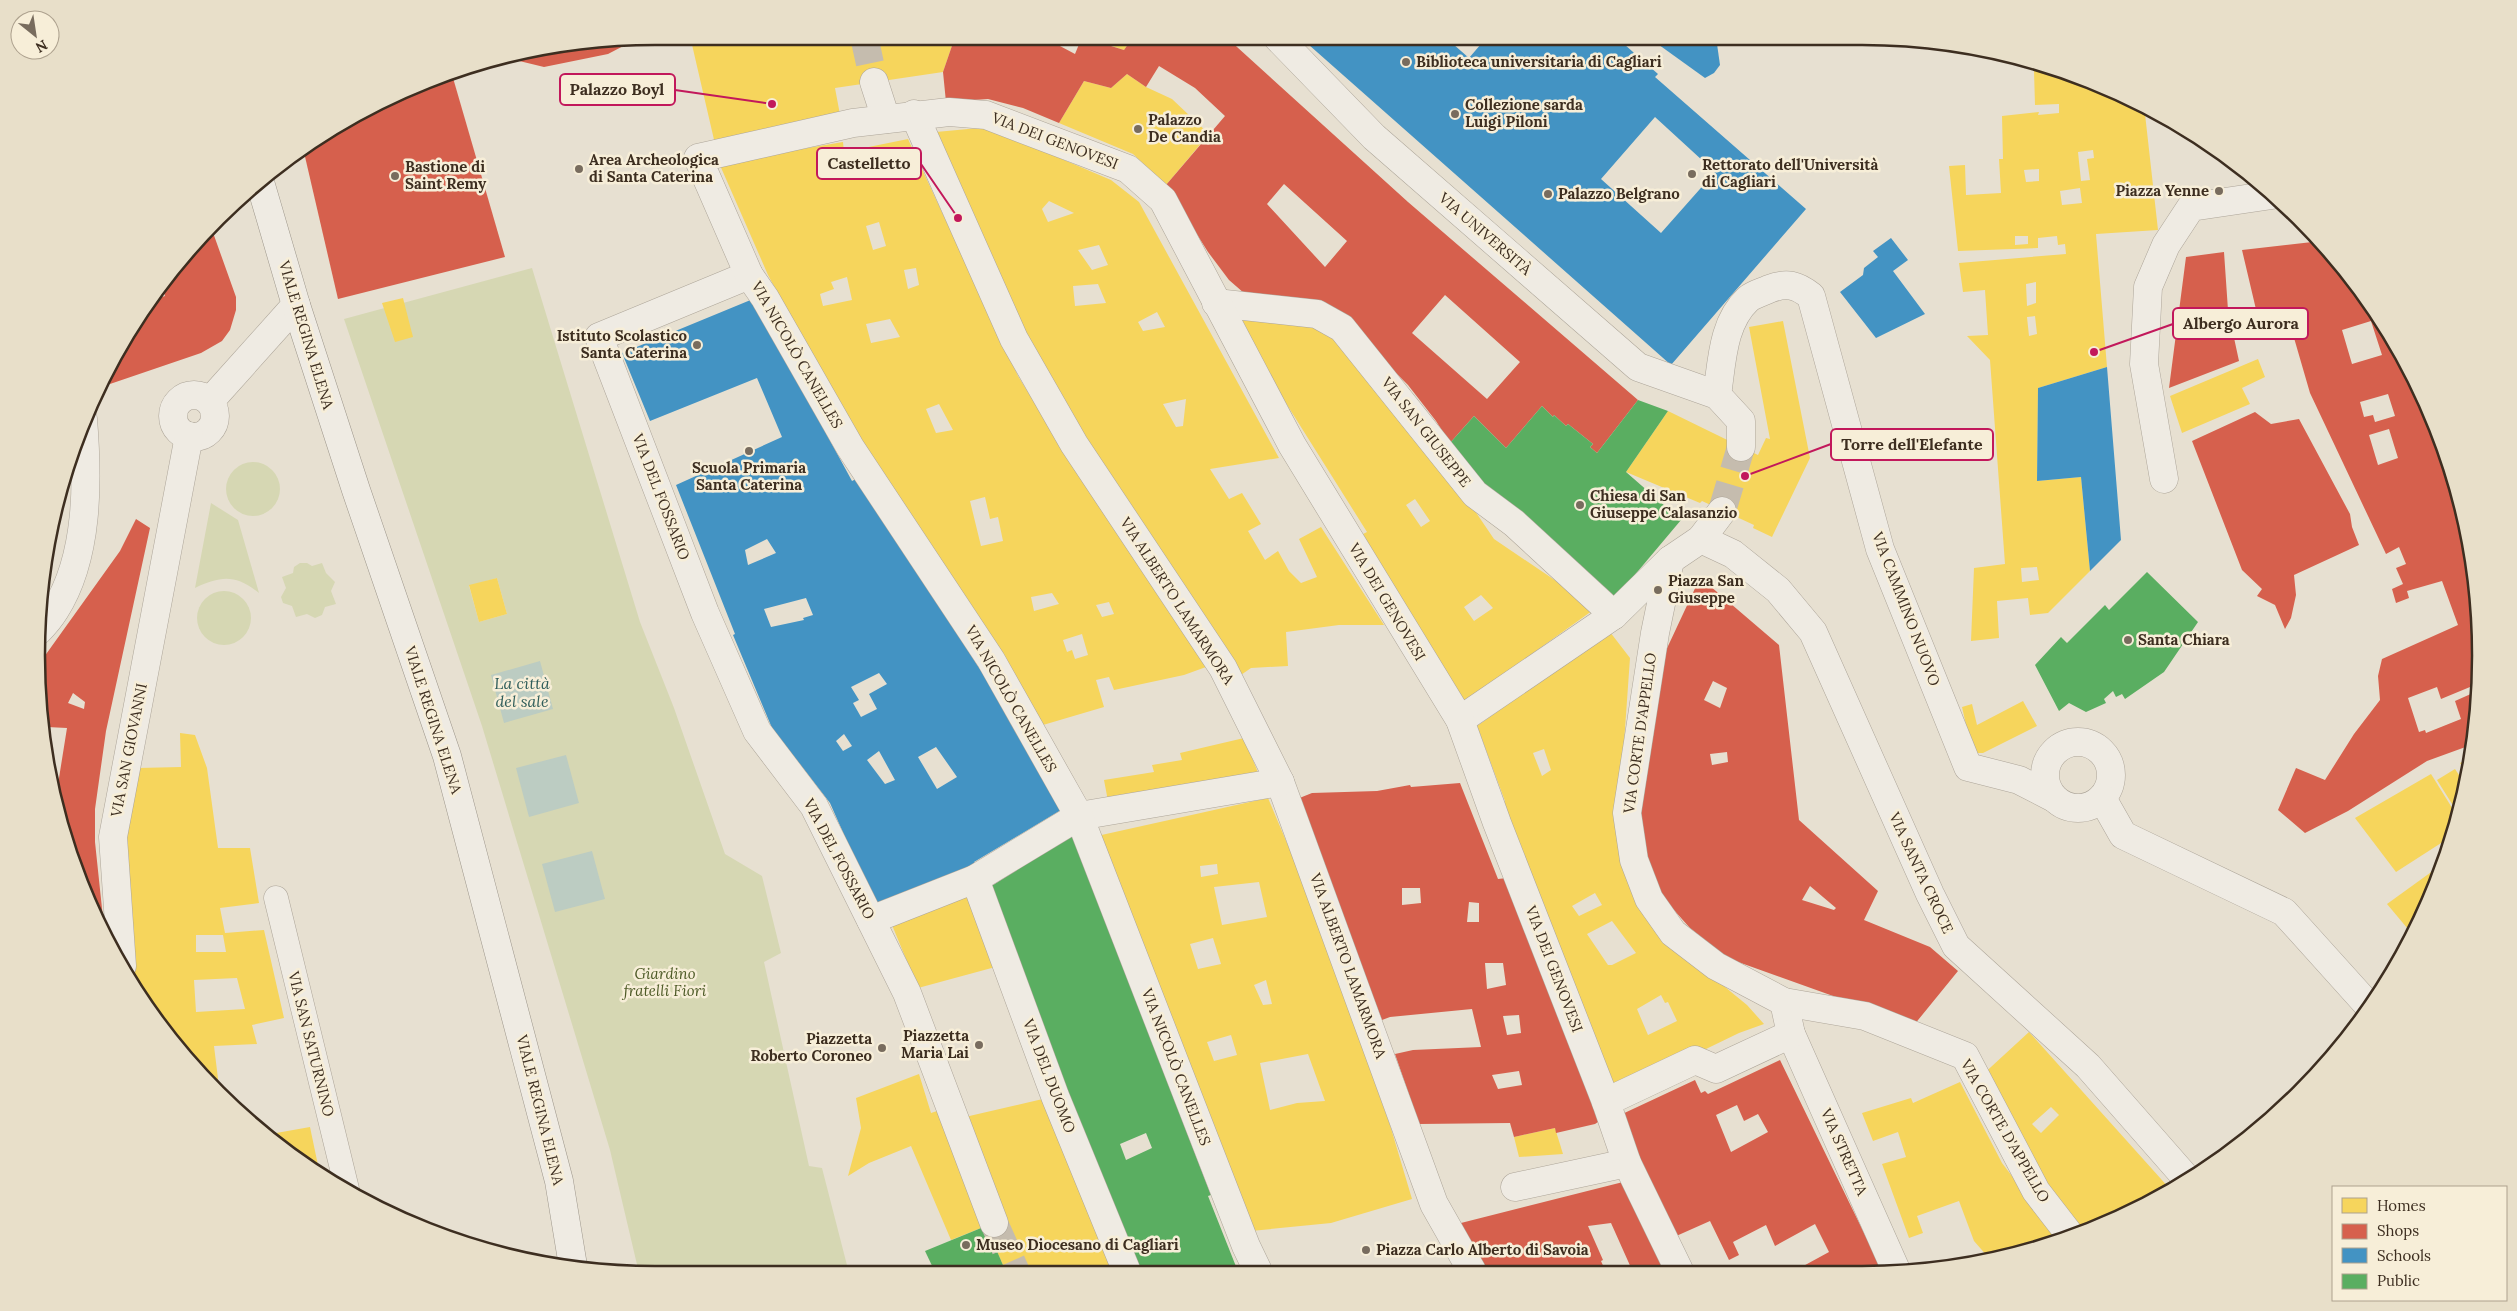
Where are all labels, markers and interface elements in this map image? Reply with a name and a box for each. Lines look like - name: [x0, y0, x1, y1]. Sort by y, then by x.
- north arrow: [10, 10, 60, 60]
- text: N: [32, 36, 51, 57]
- place label: Biblioteca universitaria di Cagliari: [1416, 52, 1662, 71]
- marker: Biblioteca universitaria di Cagliari: [1400, 56, 1412, 68]
- callout: Palazzo Boyl: [560, 74, 675, 105]
- text: Palazzo Boyl: [570, 79, 664, 99]
- place label: Collezione sarda Luigi Piloni: [1465, 95, 1583, 131]
- street label: VIA DEI GENOVESI: [988, 107, 1121, 173]
- marker: Collezione sarda Luigi Piloni: [1449, 108, 1461, 120]
- place label: Palazzo De Candia: [1148, 110, 1221, 146]
- marker: Palazzo De Candia: [1132, 123, 1144, 135]
- callout: Castelletto: [817, 148, 921, 179]
- place label: Area Archeologica di Santa Caterina: [589, 150, 719, 186]
- text: Castelletto: [827, 153, 911, 173]
- place label: Rettorato dell'Università di Cagliari: [1702, 155, 1879, 191]
- place label: Bastione di Saint Remy: [405, 157, 487, 193]
- marker: Area Archeologica di Santa Caterina: [573, 163, 585, 175]
- marker: Rettorato dell'Università di Cagliari: [1686, 168, 1698, 180]
- marker: Bastione di Saint Remy: [389, 170, 401, 182]
- place label: Piazza Yenne: [2115, 181, 2209, 200]
- place label: Palazzo Belgrano: [1558, 184, 1680, 203]
- marker: Piazza Yenne: [2213, 185, 2225, 197]
- street label: VIA UNIVERSITÀ: [1434, 188, 1536, 279]
- marker: Palazzo Belgrano: [1542, 188, 1554, 200]
- street label: VIALE REGINA ELENA: [275, 257, 338, 412]
- street label: VIA NICOLÒ CANELLES: [747, 277, 847, 432]
- callout: Albergo Aurora: [2173, 308, 2308, 339]
- text: Albergo Aurora: [2183, 313, 2300, 333]
- place label: Istituto Scolastico Santa Caterina: [557, 326, 688, 362]
- marker: Istituto Scolastico Santa Caterina: [691, 339, 703, 351]
- street label: VIA SAN GIUSEPPE: [1377, 372, 1475, 490]
- callout: Torre dell'Elefante: [1831, 429, 1993, 460]
- street label: VIA DEL FOSSARIO: [628, 430, 694, 563]
- text: Torre dell'Elefante: [1841, 434, 1983, 454]
- marker: Scuola Primaria Santa Caterina: [743, 445, 755, 457]
- place label: Scuola Primaria Santa Caterina: [692, 458, 806, 494]
- place label: Chiesa di San Giuseppe Calasanzio: [1590, 486, 1738, 522]
- marker: Chiesa di San Giuseppe Calasanzio: [1574, 499, 1586, 511]
- street label: VIA ALBERTO LAMARMORA: [1116, 513, 1239, 688]
- street label: VIA CAMMINO NUOVO: [1868, 528, 1945, 689]
- street label: VIA DEI GENOVESI: [1344, 539, 1430, 664]
- place label: Piazza San Giuseppe: [1668, 571, 1744, 607]
- marker: Piazza San Giuseppe: [1652, 584, 1664, 596]
- street label: VIA NICOLÒ CANELLES: [961, 621, 1061, 776]
- place label: Santa Chiara: [2138, 630, 2230, 649]
- marker: Santa Chiara: [2122, 634, 2134, 646]
- street label: VIALE REGINA ELENA: [400, 643, 467, 797]
- street label: VIA CORTE D'APPELLO: [1619, 651, 1660, 815]
- water label: La città del sale: [494, 673, 550, 711]
- street label: VIA SAN GIOVANNI: [106, 681, 151, 819]
- street label: VIA DEL FOSSARIO: [799, 794, 879, 922]
- street label: VIA SANTA CROCE: [1885, 808, 1958, 936]
- street label: VIA ALBERTO LAMARMORA: [1306, 870, 1391, 1062]
- street label: VIA DEI GENOVESI: [1521, 902, 1587, 1035]
- park label: Giardino fratelli Fiori: [622, 964, 706, 1000]
- street label: VIA SAN SATURNINO: [284, 968, 339, 1119]
- street label: VIA NICOLÒ CANELLES: [1137, 985, 1215, 1148]
- street label: VIA DEL DUOMO: [1019, 1015, 1080, 1136]
- place label: Piazzetta Maria Lai: [901, 1026, 969, 1062]
- place label: Piazzetta Roberto Coroneo: [750, 1029, 872, 1065]
- street label: VIALE REGINA ELENA: [512, 1032, 569, 1188]
- marker: Piazzetta Maria Lai: [973, 1039, 985, 1051]
- marker: Piazzetta Roberto Coroneo: [876, 1042, 888, 1054]
- street label: VIA CORTE D'APPELLO: [1956, 1055, 2054, 1206]
- street label: VIA STRETTA: [1816, 1104, 1872, 1199]
- legend: [2332, 1186, 2507, 1301]
- text: Homes: [2377, 1196, 2426, 1215]
- text: Shops: [2377, 1221, 2419, 1240]
- place label: Museo Diocesano di Cagliari: [976, 1235, 1179, 1254]
- marker: Museo Diocesano di Cagliari: [960, 1239, 972, 1251]
- place label: Piazza Carlo Alberto di Savoia: [1376, 1240, 1589, 1259]
- marker: Piazza Carlo Alberto di Savoia: [1360, 1244, 1372, 1256]
- text: Schools: [2377, 1246, 2431, 1265]
- text: Public: [2377, 1271, 2420, 1290]

